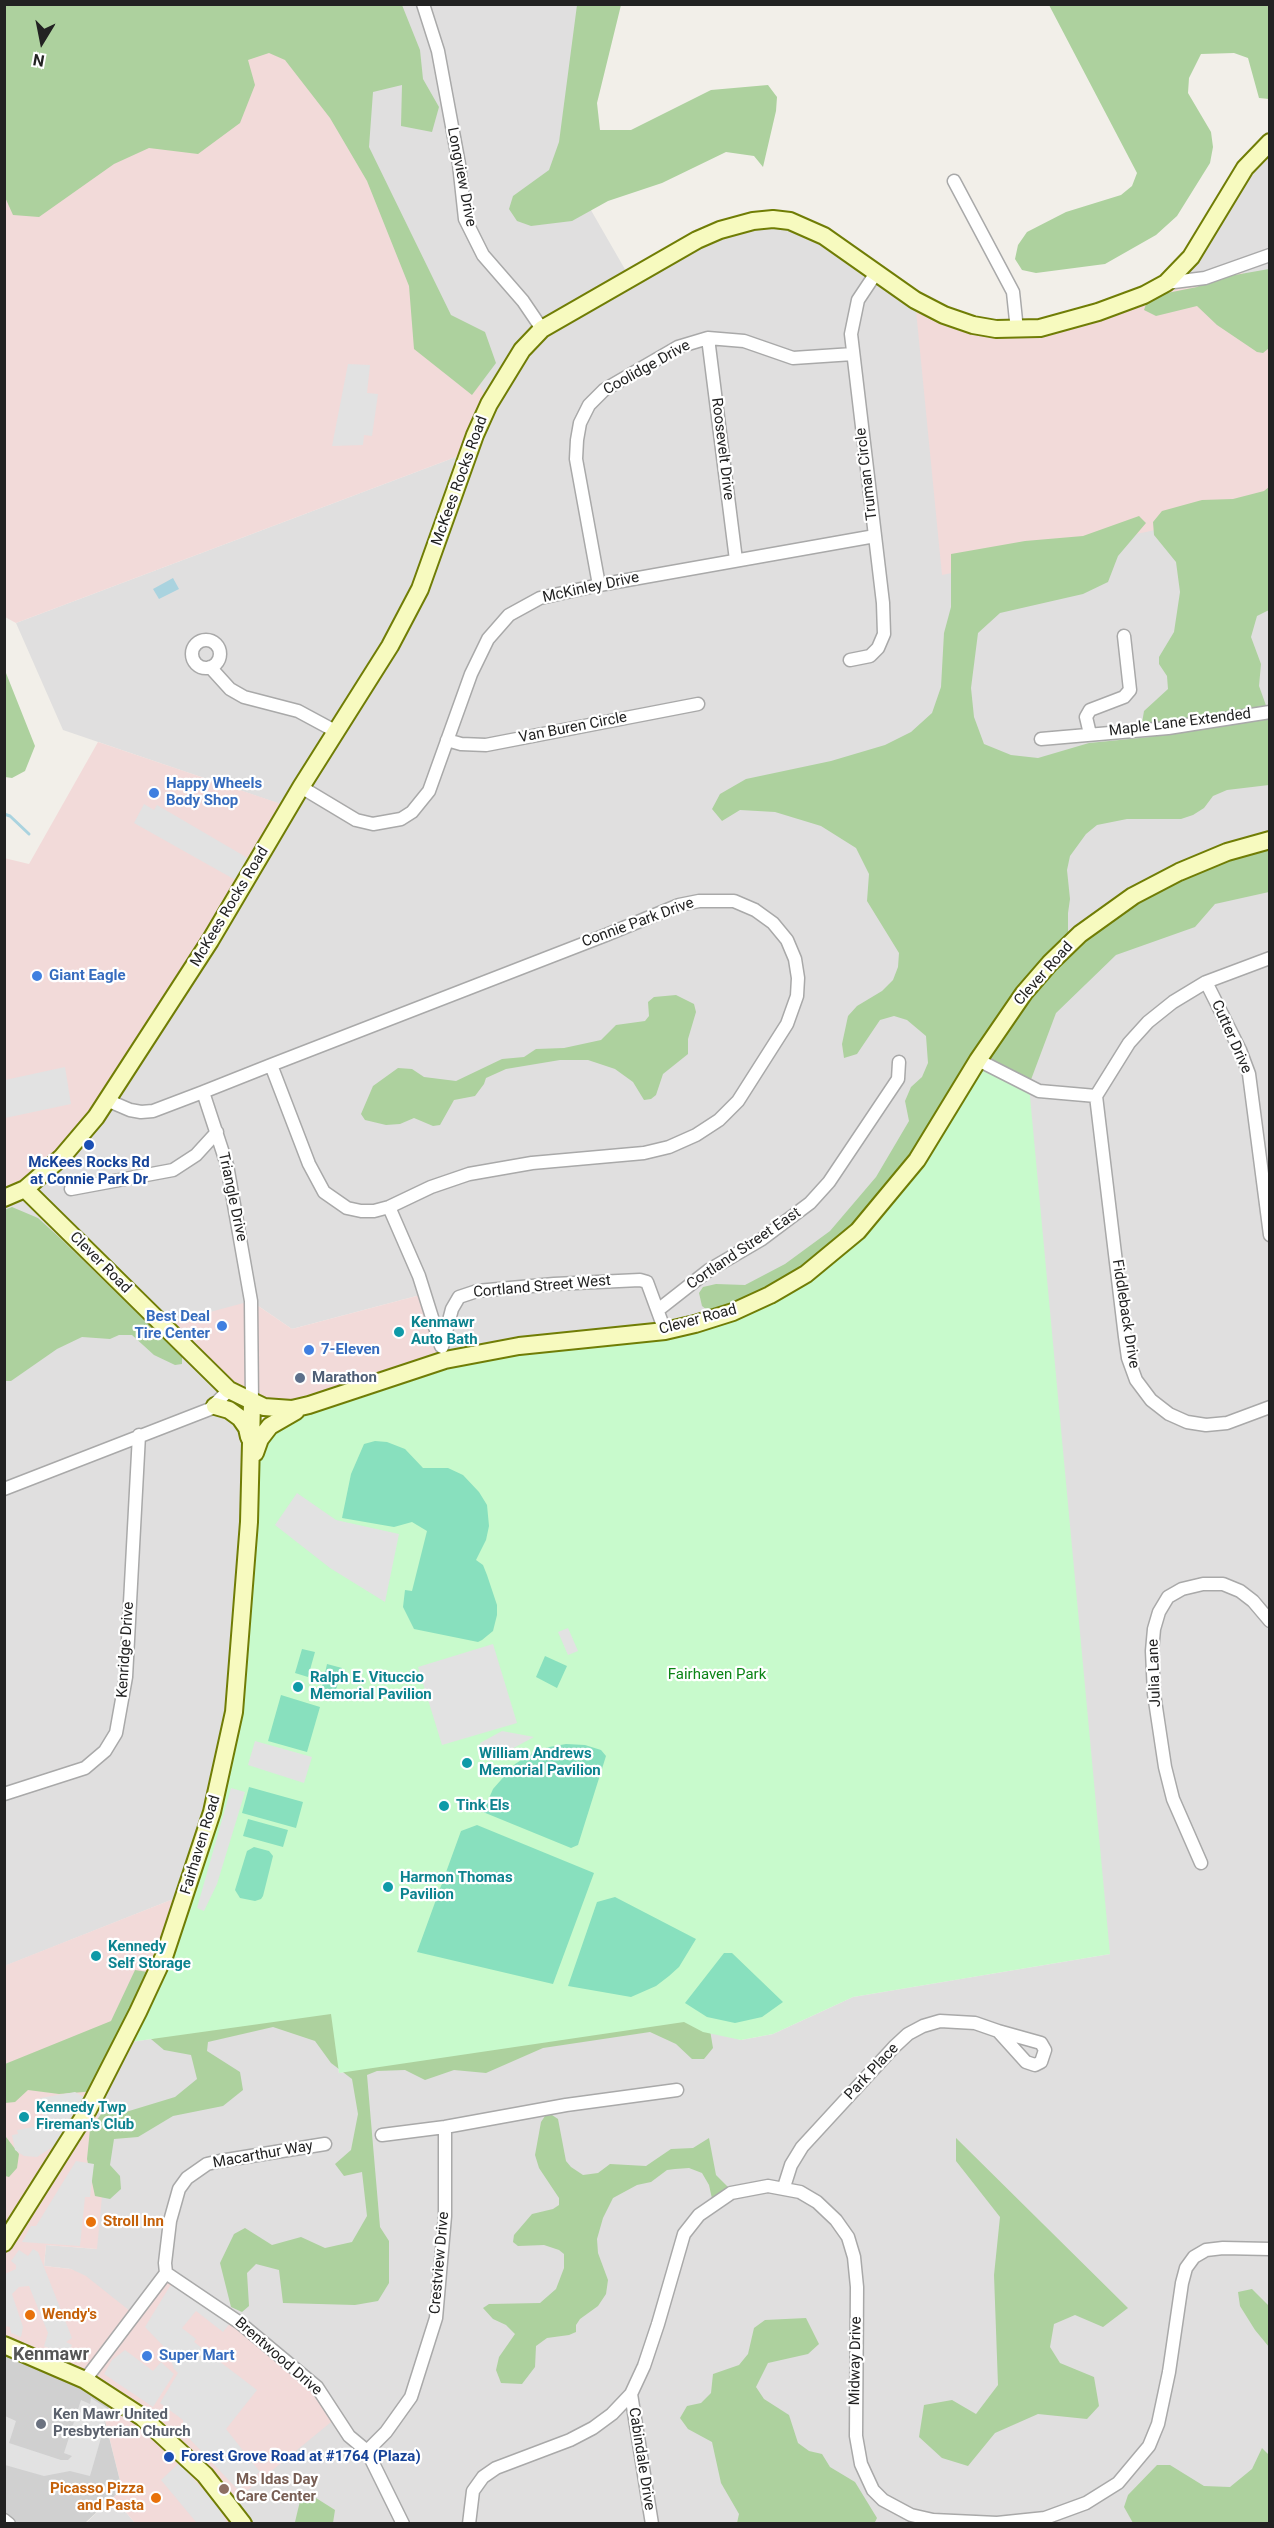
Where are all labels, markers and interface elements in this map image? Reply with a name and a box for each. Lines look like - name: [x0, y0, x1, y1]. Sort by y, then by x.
- north arrow: [12, 12, 72, 72]
- text: N: [32, 50, 46, 71]
- street label: Longview Drive: [443, 126, 479, 228]
- street label: Coolidge Drive: [600, 337, 694, 399]
- street label: Roosevelt Drive: [707, 397, 737, 501]
- street label: McKees Rocks Road: [428, 414, 492, 548]
- street label: Truman Circle: [852, 427, 882, 521]
- street label: McKinley Drive: [541, 569, 641, 607]
- street label: Maple Lane Extended: [1108, 705, 1252, 741]
- street label: Van Buren Circle: [517, 709, 629, 747]
- place label: Happy Wheels Body Shop: [166, 775, 262, 810]
- marker: Happy Wheels Body Shop: [147, 786, 161, 800]
- street label: McKees Rocks Road: [187, 844, 273, 970]
- street label: Connie Park Drive: [580, 894, 696, 952]
- street label: Clever Road: [1011, 938, 1077, 1010]
- place label: Giant Eagle: [49, 967, 126, 985]
- marker: Giant Eagle: [30, 969, 44, 983]
- street label: Cutter Drive: [1207, 998, 1255, 1076]
- marker: McKees Rocks Rd at Connie Park Dr: [82, 1138, 96, 1152]
- street label: Triangle Drive: [214, 1151, 250, 1243]
- place label: McKees Rocks Rd at Connie Park Dr: [28, 1154, 150, 1189]
- street label: Cortland Street East: [684, 1204, 804, 1294]
- street label: Clever Road: [65, 1228, 135, 1298]
- street label: Fiddleback Drive: [1108, 1258, 1142, 1370]
- street label: Cortland Street West: [473, 1272, 611, 1302]
- street label: Clever Road: [657, 1301, 739, 1339]
- place label: Best Deal Tire Center: [135, 1308, 210, 1343]
- place label: Kenmawr Auto Bath: [411, 1314, 478, 1349]
- marker: Best Deal Tire Center: [215, 1319, 229, 1333]
- marker: Kenmawr Auto Bath: [392, 1325, 406, 1339]
- place label: 7-Eleven: [321, 1341, 380, 1359]
- marker: 7-Eleven: [302, 1343, 316, 1357]
- place label: Marathon: [312, 1369, 377, 1387]
- marker: Marathon: [293, 1371, 307, 1385]
- street label: Kenridge Drive: [114, 1601, 138, 1699]
- street label: Julia Lane: [1145, 1639, 1165, 1707]
- park label: Fairhaven Park: [668, 1666, 766, 1684]
- place label: Ralph E. Vituccio Memorial Pavilion: [310, 1669, 432, 1704]
- marker: Ralph E. Vituccio Memorial Pavilion: [291, 1680, 305, 1694]
- place label: William Andrews Memorial Pavilion: [479, 1745, 601, 1780]
- marker: William Andrews Memorial Pavilion: [460, 1756, 474, 1770]
- street label: Fairhaven Road: [177, 1793, 225, 1897]
- place label: Tink Els: [456, 1797, 510, 1815]
- marker: Tink Els: [437, 1799, 451, 1813]
- place label: Harmon Thomas Pavilion: [400, 1869, 513, 1904]
- marker: Harmon Thomas Pavilion: [381, 1880, 395, 1894]
- place label: Kennedy Self Storage: [108, 1938, 191, 1973]
- marker: Kennedy Self Storage: [89, 1949, 103, 1963]
- street label: Park Place: [841, 2040, 903, 2104]
- place label: Kennedy Twp Fireman's Club: [36, 2099, 134, 2134]
- marker: Kennedy Twp Fireman's Club: [17, 2110, 31, 2124]
- street label: Macarthur Way: [212, 2137, 314, 2173]
- street label: Crestview Drive: [427, 2211, 453, 2315]
- place label: Stroll Inn: [103, 2213, 164, 2231]
- marker: Stroll Inn: [84, 2215, 98, 2229]
- place label: Wendy's: [42, 2306, 97, 2324]
- marker: Wendy's: [23, 2308, 37, 2322]
- street label: Brentwood Drive: [231, 2314, 325, 2400]
- street label: Midway Drive: [846, 2316, 866, 2406]
- district label: Kenmawr: [13, 2344, 89, 2366]
- place label: Super Mart: [159, 2347, 234, 2365]
- marker: Super Mart: [140, 2349, 154, 2363]
- place label: Ken Mawr United Presbyterian Church: [53, 2406, 191, 2441]
- street label: Cabindale Drive: [624, 2406, 658, 2512]
- marker: Ken Mawr United Presbyterian Church: [34, 2417, 48, 2431]
- place label: Forest Grove Road at #1764 (Plaza): [181, 2448, 421, 2466]
- marker: Forest Grove Road at #1764 (Plaza): [162, 2450, 176, 2464]
- place label: Ms Idas Day Care Center: [236, 2471, 318, 2506]
- place label: Picasso Pizza and Pasta: [50, 2480, 144, 2515]
- marker: Ms Idas Day Care Center: [217, 2482, 231, 2496]
- marker: Picasso Pizza and Pasta: [149, 2491, 163, 2505]

